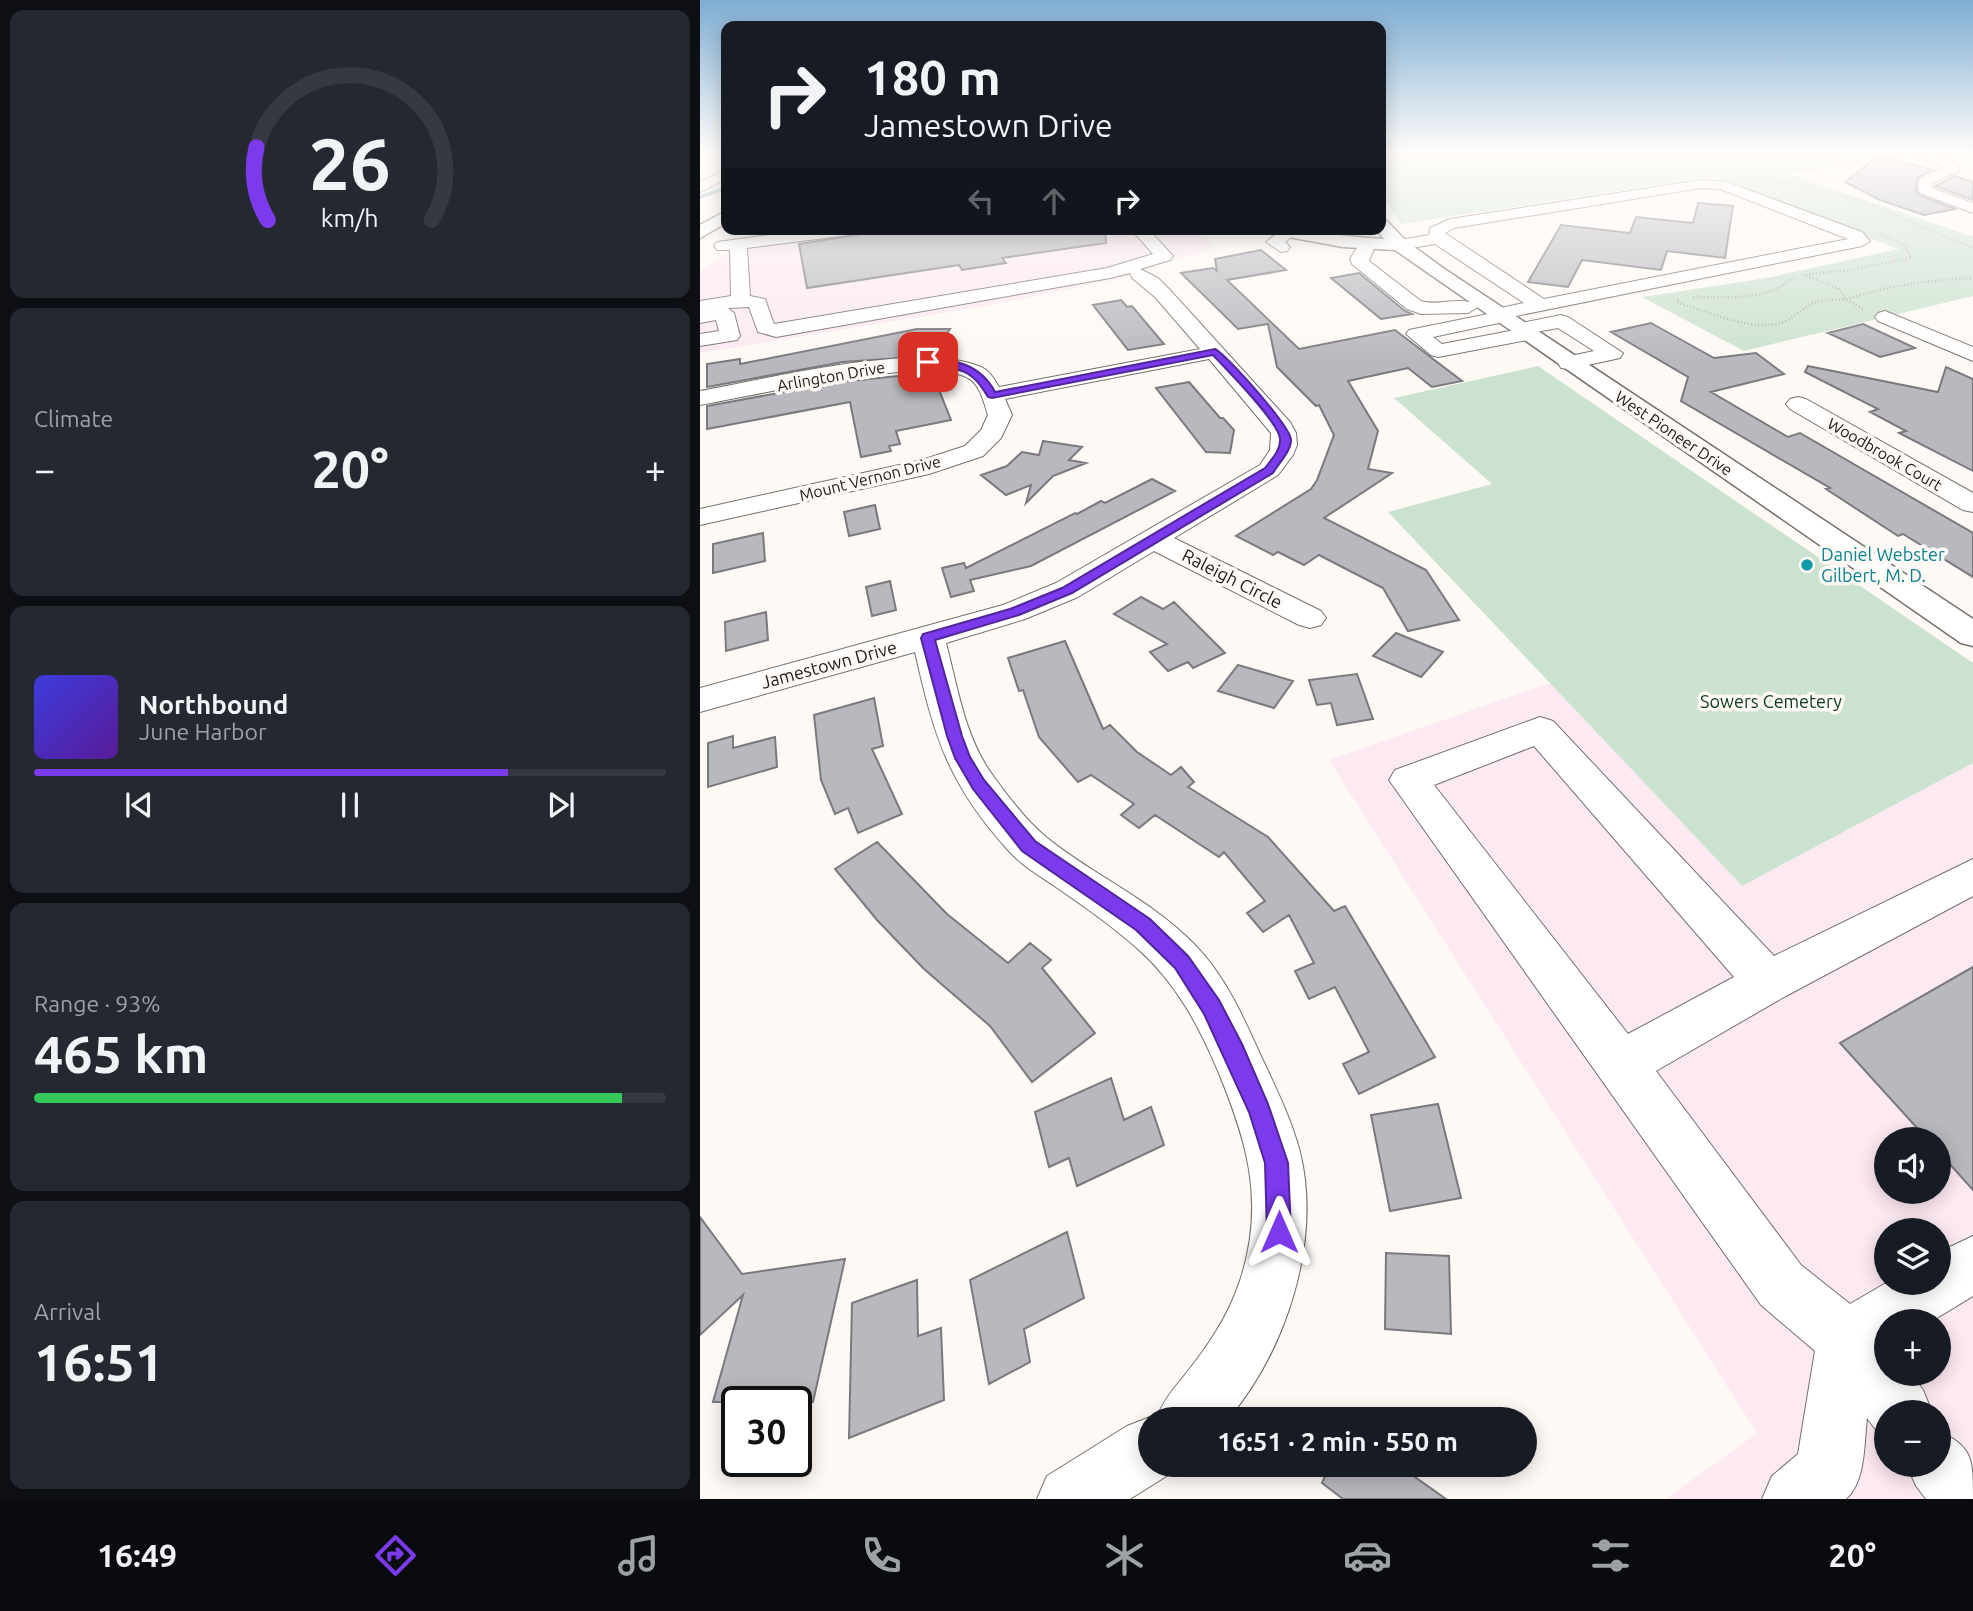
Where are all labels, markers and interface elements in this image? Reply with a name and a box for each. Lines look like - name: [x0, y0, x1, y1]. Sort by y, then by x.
- icon: right: [749, 49, 840, 140]
- text: 180 m: [864, 49, 1001, 104]
- text: Jamestown Drive: [864, 107, 1113, 143]
- text: 26: [309, 122, 391, 204]
- icon: left: [962, 182, 1000, 220]
- icon: ahead: [1035, 182, 1073, 220]
- icon: right: [1108, 182, 1146, 220]
- text: km/h: [321, 204, 379, 232]
- pin: [898, 332, 958, 392]
- icon: arrive: [909, 343, 947, 381]
- street label: Arlington Drive: [776, 358, 886, 394]
- street label: West Pioneer Drive: [1612, 387, 1736, 479]
- text: Climate: [34, 406, 113, 431]
- street label: Woodbrook Court: [1825, 414, 1946, 494]
- text: 20°: [311, 440, 389, 498]
- text: −: [34, 448, 55, 490]
- text: +: [645, 448, 666, 490]
- street label: Mount Vernon Drive: [797, 452, 943, 504]
- street label: Raleigh Circle: [1179, 544, 1286, 612]
- place label: Daniel Webster Gilbert, M. D.: [1821, 544, 1945, 585]
- marker: Daniel Webster Gilbert, M. D.: [1799, 557, 1815, 573]
- street label: Jamestown Drive: [759, 636, 899, 692]
- text: Northbound: [139, 690, 288, 719]
- park label: Sowers Cemetery: [1700, 691, 1842, 711]
- text: June Harbor: [139, 719, 267, 744]
- icon: previous: [120, 786, 158, 824]
- icon: pause: [331, 786, 369, 824]
- icon: next: [542, 786, 580, 824]
- text: Range · 93%: [34, 991, 161, 1016]
- text: 465 km: [34, 1025, 208, 1083]
- map controls: [1874, 1127, 1951, 1477]
- button: sound: [1874, 1127, 1951, 1204]
- position arrow: [1242, 1195, 1316, 1269]
- button: layers: [1874, 1218, 1951, 1295]
- text: Arrival: [34, 1299, 101, 1324]
- button: +: [1874, 1309, 1951, 1386]
- text: 16:51: [34, 1333, 164, 1391]
- speed limit sign: 30: [721, 1386, 812, 1477]
- button: −: [1874, 1400, 1951, 1477]
- text: 16:51 · 2 min · 550 m: [1217, 1427, 1458, 1456]
- icon: directions: [371, 1531, 420, 1580]
- icon: music: [614, 1531, 663, 1580]
- icon: phone: [857, 1531, 906, 1580]
- icon: climate: [1100, 1531, 1149, 1580]
- icon: car: [1343, 1531, 1392, 1580]
- icon: filters: [1586, 1531, 1635, 1580]
- text: 16:49: [97, 1537, 177, 1573]
- text: 20°: [1829, 1537, 1876, 1573]

